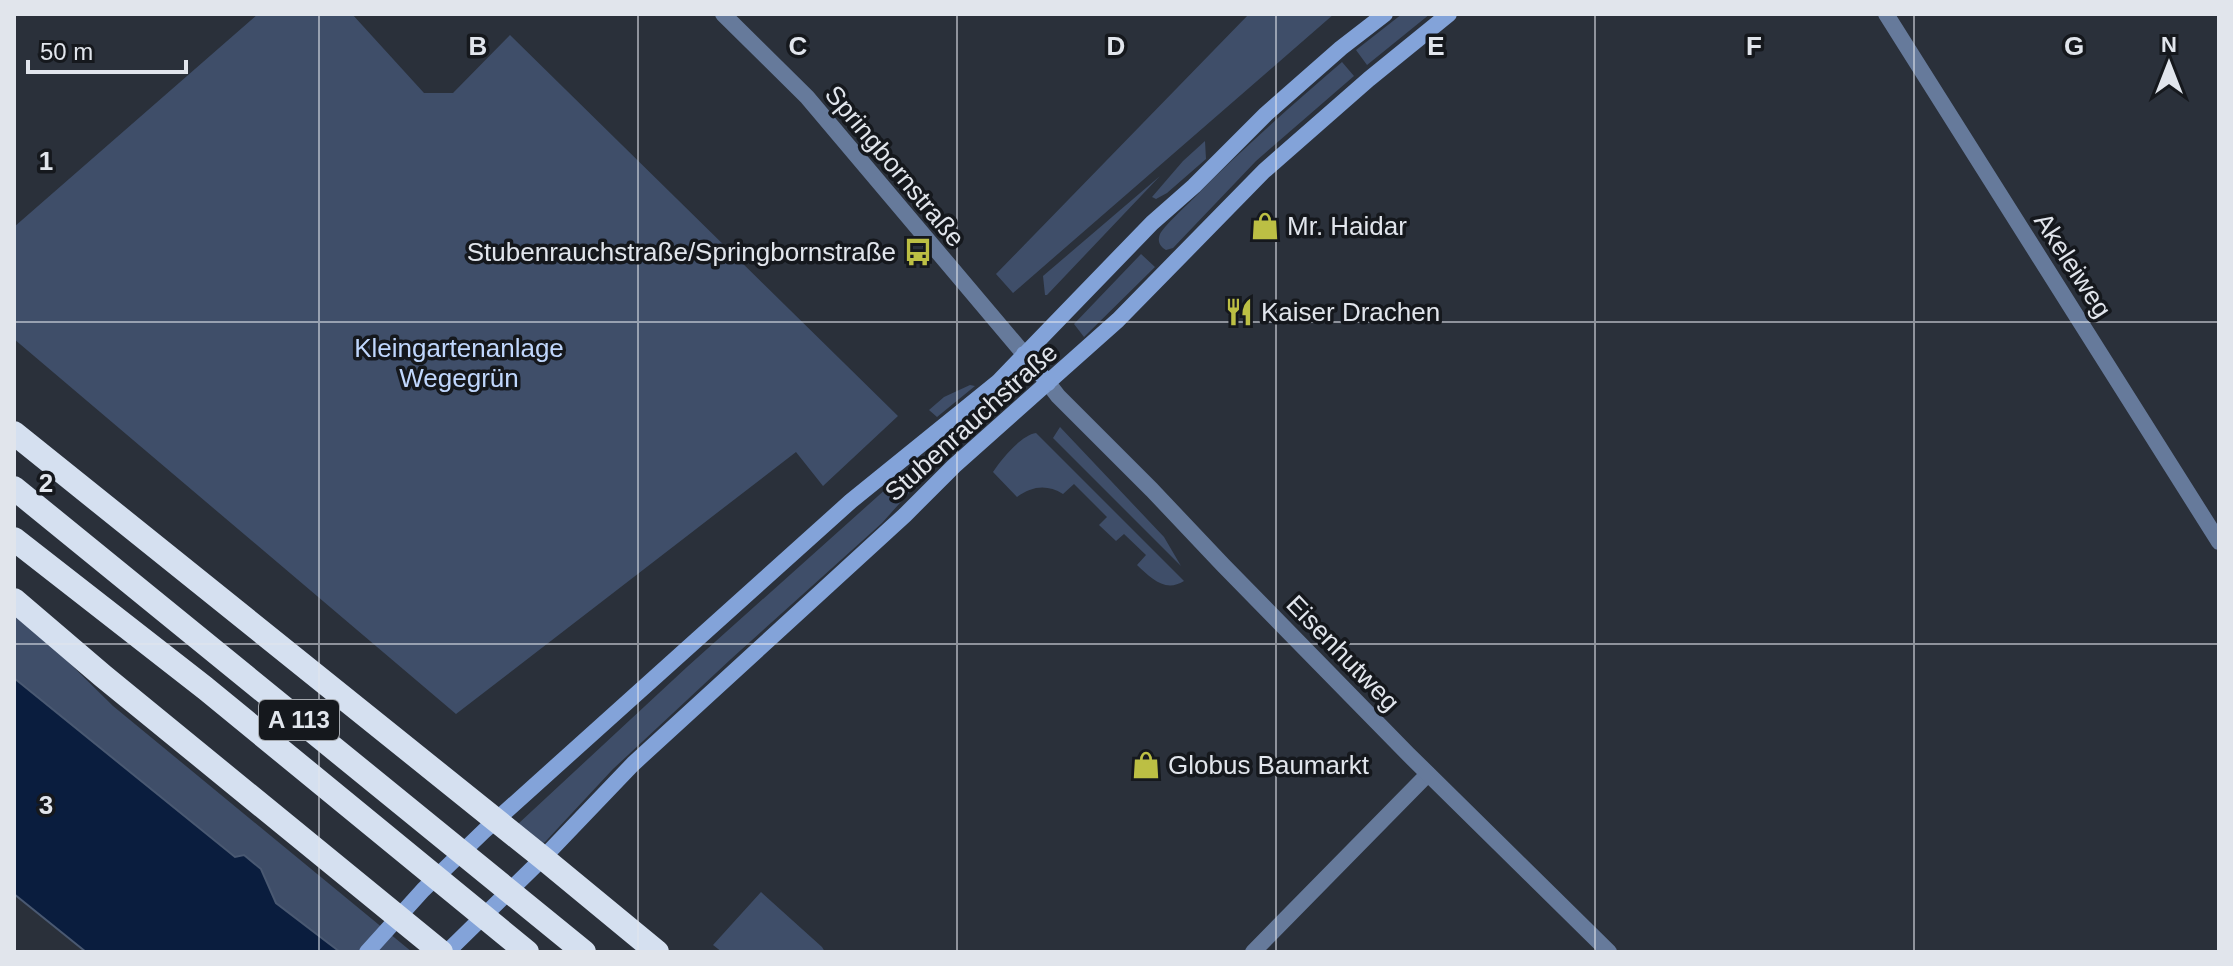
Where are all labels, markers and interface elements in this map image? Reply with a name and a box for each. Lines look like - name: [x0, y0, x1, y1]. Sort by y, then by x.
- scale bar: [28, 24, 186, 74]
- north arrow: [2129, 24, 2209, 104]
- text: B: [469, 31, 487, 61]
- text: C: [789, 31, 808, 61]
- text: D: [1107, 31, 1125, 61]
- text: E: [1427, 31, 1445, 61]
- text: F: [1746, 31, 1762, 61]
- text: G: [2064, 31, 2084, 61]
- text: N: [2161, 32, 2177, 57]
- text: 50 m: [40, 38, 93, 65]
- street label: Springbornstraße: [819, 79, 971, 253]
- text: 1: [39, 146, 53, 176]
- street label: Akeleiweg: [2028, 207, 2118, 323]
- shop icon: Mr. Haidar: [1250, 211, 1280, 241]
- place label: Mr. Haidar: [1287, 211, 1407, 241]
- place label: Stubenrauchstraße/Springbornstraße: [467, 237, 896, 267]
- bus stop icon: Stubenrauchstraße/Springbornstraße: [903, 237, 933, 267]
- restaurant icon: Kaiser Drachen: [1224, 297, 1254, 327]
- place label: Kaiser Drachen: [1261, 297, 1440, 327]
- park label: Kleingartenanlage Wegegrün: [354, 333, 564, 393]
- street label: Stubenrauchstraße: [879, 337, 1063, 507]
- text: 2: [39, 468, 53, 498]
- street label: Eisenhutweg: [1280, 589, 1406, 717]
- road number: A 113: [259, 700, 339, 740]
- shop icon: Globus Baumarkt: [1131, 750, 1161, 780]
- place label: Globus Baumarkt: [1168, 750, 1370, 780]
- text: 3: [39, 790, 53, 820]

